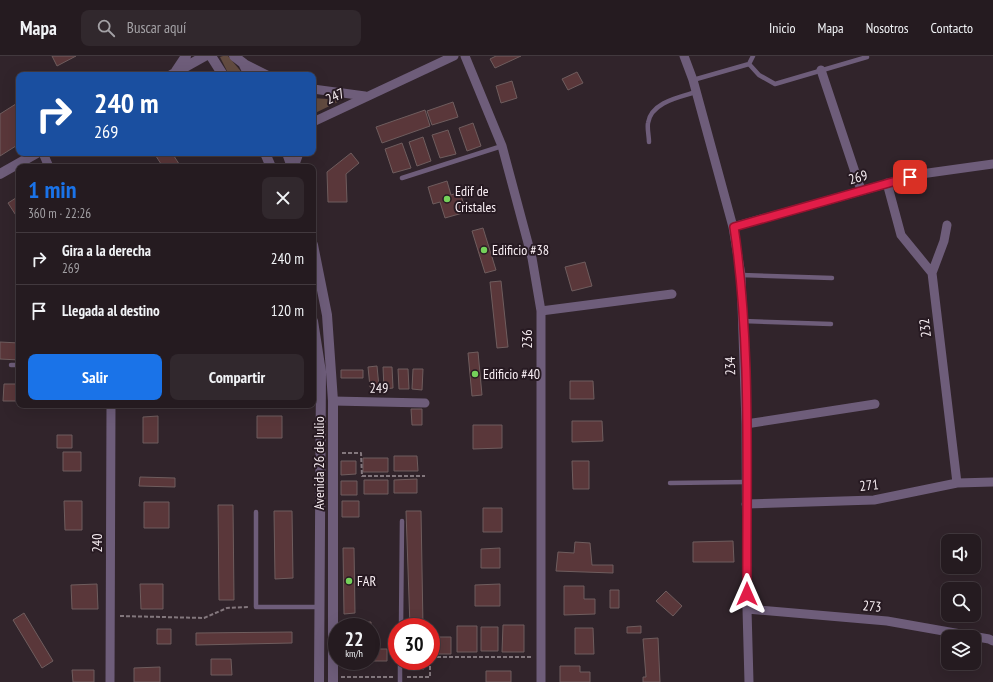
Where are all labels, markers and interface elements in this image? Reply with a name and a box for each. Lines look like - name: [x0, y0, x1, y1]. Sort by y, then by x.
- search box: [81, 10, 361, 46]
- text: Mapa: [20, 16, 57, 40]
- icon: search: [95, 17, 117, 39]
- text: Buscar aquí: [127, 18, 186, 37]
- text: Inicio: [769, 19, 796, 37]
- text: Mapa: [818, 19, 844, 37]
- text: Nosotros: [866, 19, 909, 37]
- text: Contacto: [931, 19, 973, 37]
- text: 240 m: [94, 84, 158, 121]
- street label: 247: [323, 84, 347, 108]
- icon: right: [28, 88, 80, 140]
- text: 269: [94, 120, 118, 143]
- pin: [893, 160, 927, 194]
- street label: 269: [846, 166, 870, 188]
- icon: arrive: [899, 166, 921, 188]
- text: 1 min: [28, 174, 76, 205]
- button: close: [262, 177, 304, 219]
- place label: Edif de Cristales: [455, 182, 496, 216]
- marker: Edif de Cristales: [442, 194, 452, 204]
- text: 360 m · 22:26: [28, 205, 91, 222]
- text: Gira a la derecha: [62, 241, 151, 260]
- place label: Edificio #38: [492, 241, 549, 259]
- marker: Edificio #38: [479, 245, 489, 255]
- icon: right: [28, 248, 50, 270]
- text: 240 m: [271, 249, 304, 268]
- text: 269: [62, 260, 80, 277]
- icon: arrive: [28, 300, 50, 322]
- text: Llegada al destino: [62, 301, 160, 320]
- text: 120 m: [271, 301, 304, 320]
- street label: 232: [915, 318, 935, 338]
- street label: 236: [518, 330, 536, 348]
- button: Salir: [28, 354, 162, 400]
- button: Compartir: [170, 354, 304, 400]
- street label: 234: [721, 356, 739, 376]
- place label: Edificio #40: [483, 365, 540, 383]
- marker: Edificio #40: [470, 369, 480, 379]
- street label: 249: [369, 379, 389, 397]
- street label: Avenida 26 de Julio: [310, 416, 328, 510]
- street label: 271: [859, 475, 879, 495]
- street label: 240: [88, 534, 106, 552]
- map controls: [941, 534, 981, 670]
- button: sound: [941, 534, 981, 574]
- place label: FAR: [357, 572, 376, 590]
- position arrow: [726, 573, 768, 615]
- marker: FAR: [344, 576, 354, 586]
- button: search: [941, 582, 981, 622]
- street label: 273: [862, 596, 882, 616]
- speed limit sign: 30: [388, 618, 440, 670]
- text: 22: [344, 626, 364, 652]
- button: layers: [941, 630, 981, 670]
- text: km/h: [345, 647, 363, 660]

